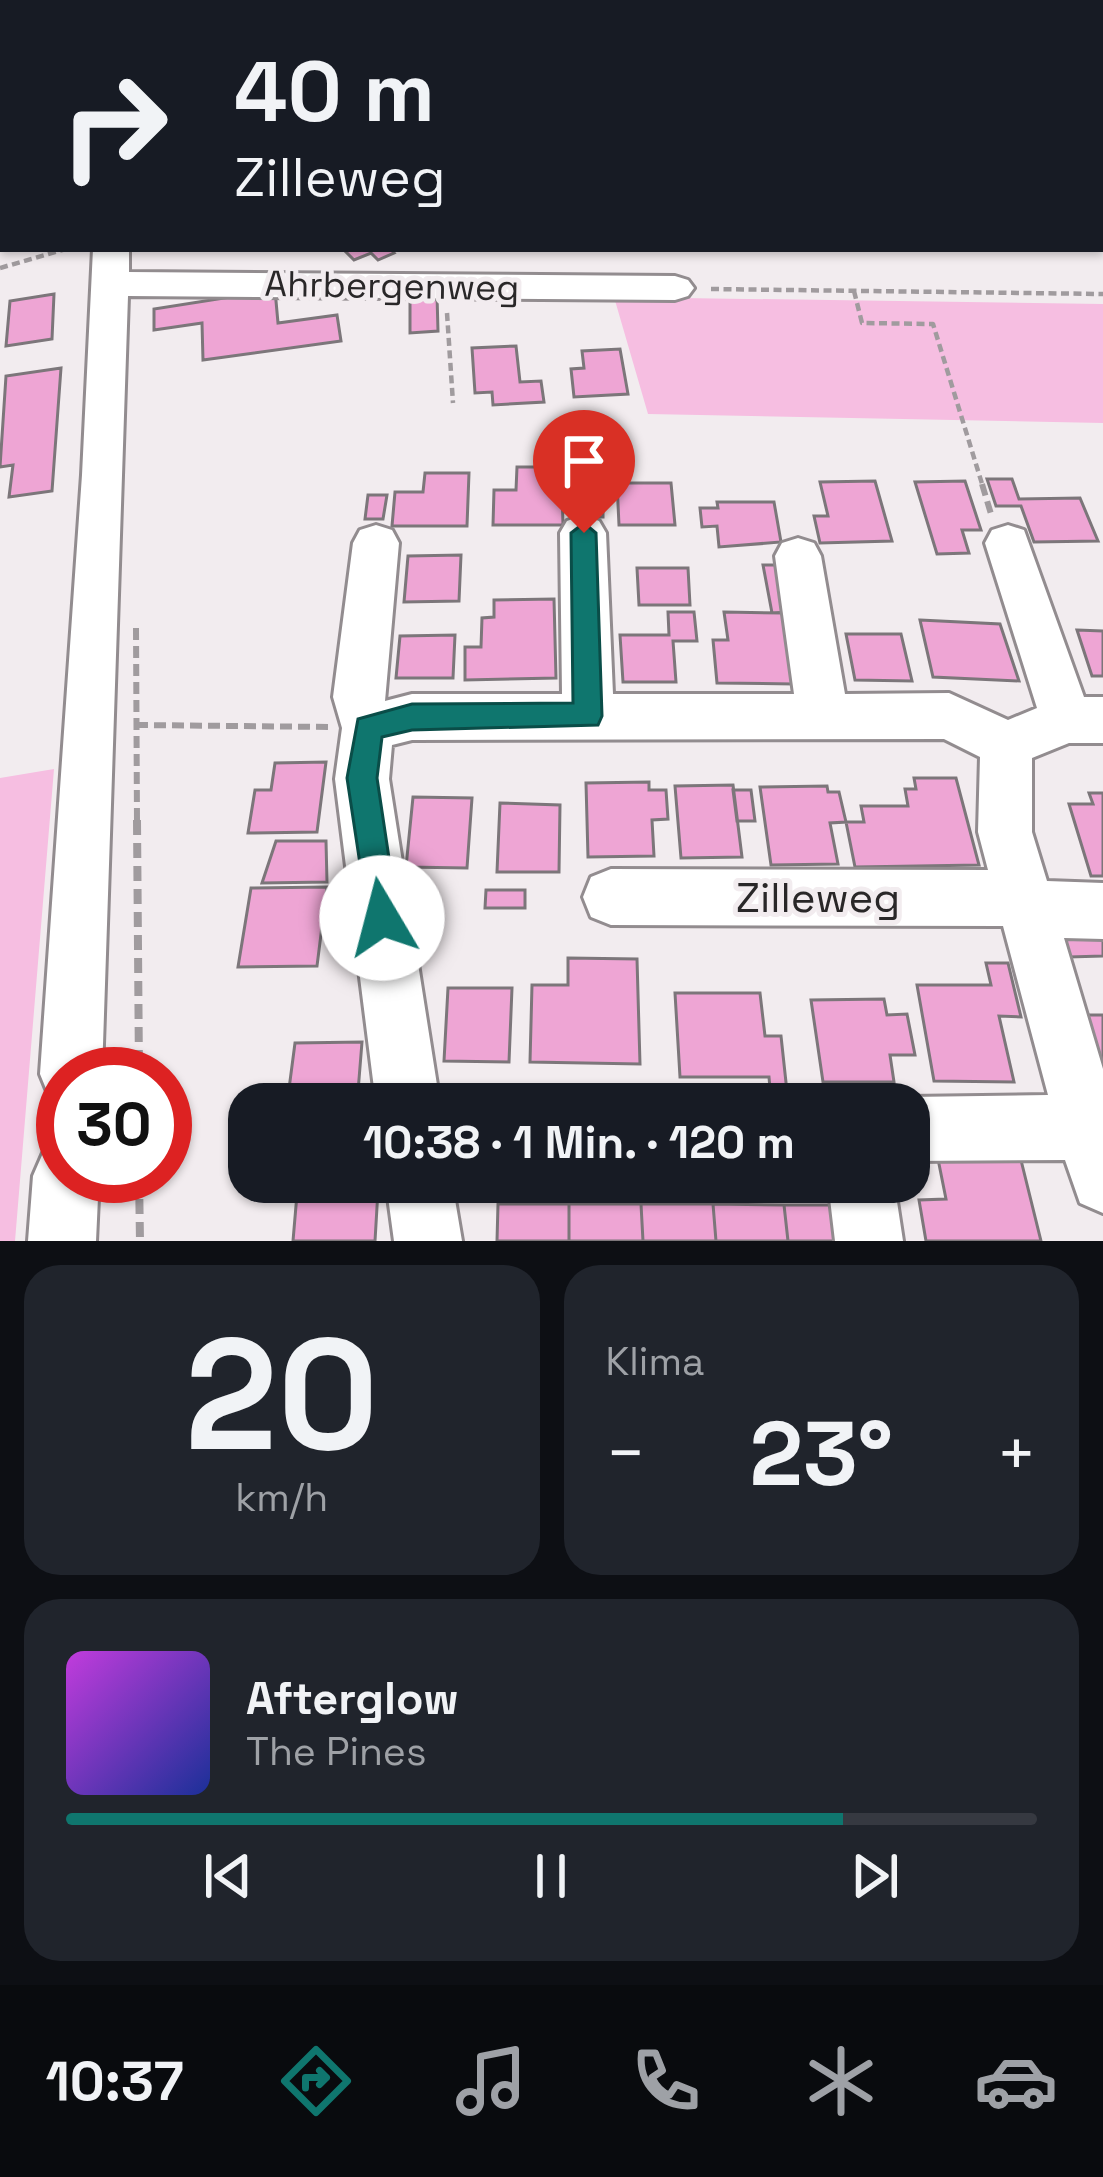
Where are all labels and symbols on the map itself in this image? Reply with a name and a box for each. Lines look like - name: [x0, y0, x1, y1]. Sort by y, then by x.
- street label: Ahrbergenweg: [264, 261, 520, 311]
- pin: [533, 410, 635, 533]
- position arrow: [319, 855, 445, 981]
- street label: Zilleweg: [736, 871, 900, 924]
- speed limit sign: 30: [36, 1047, 192, 1203]

